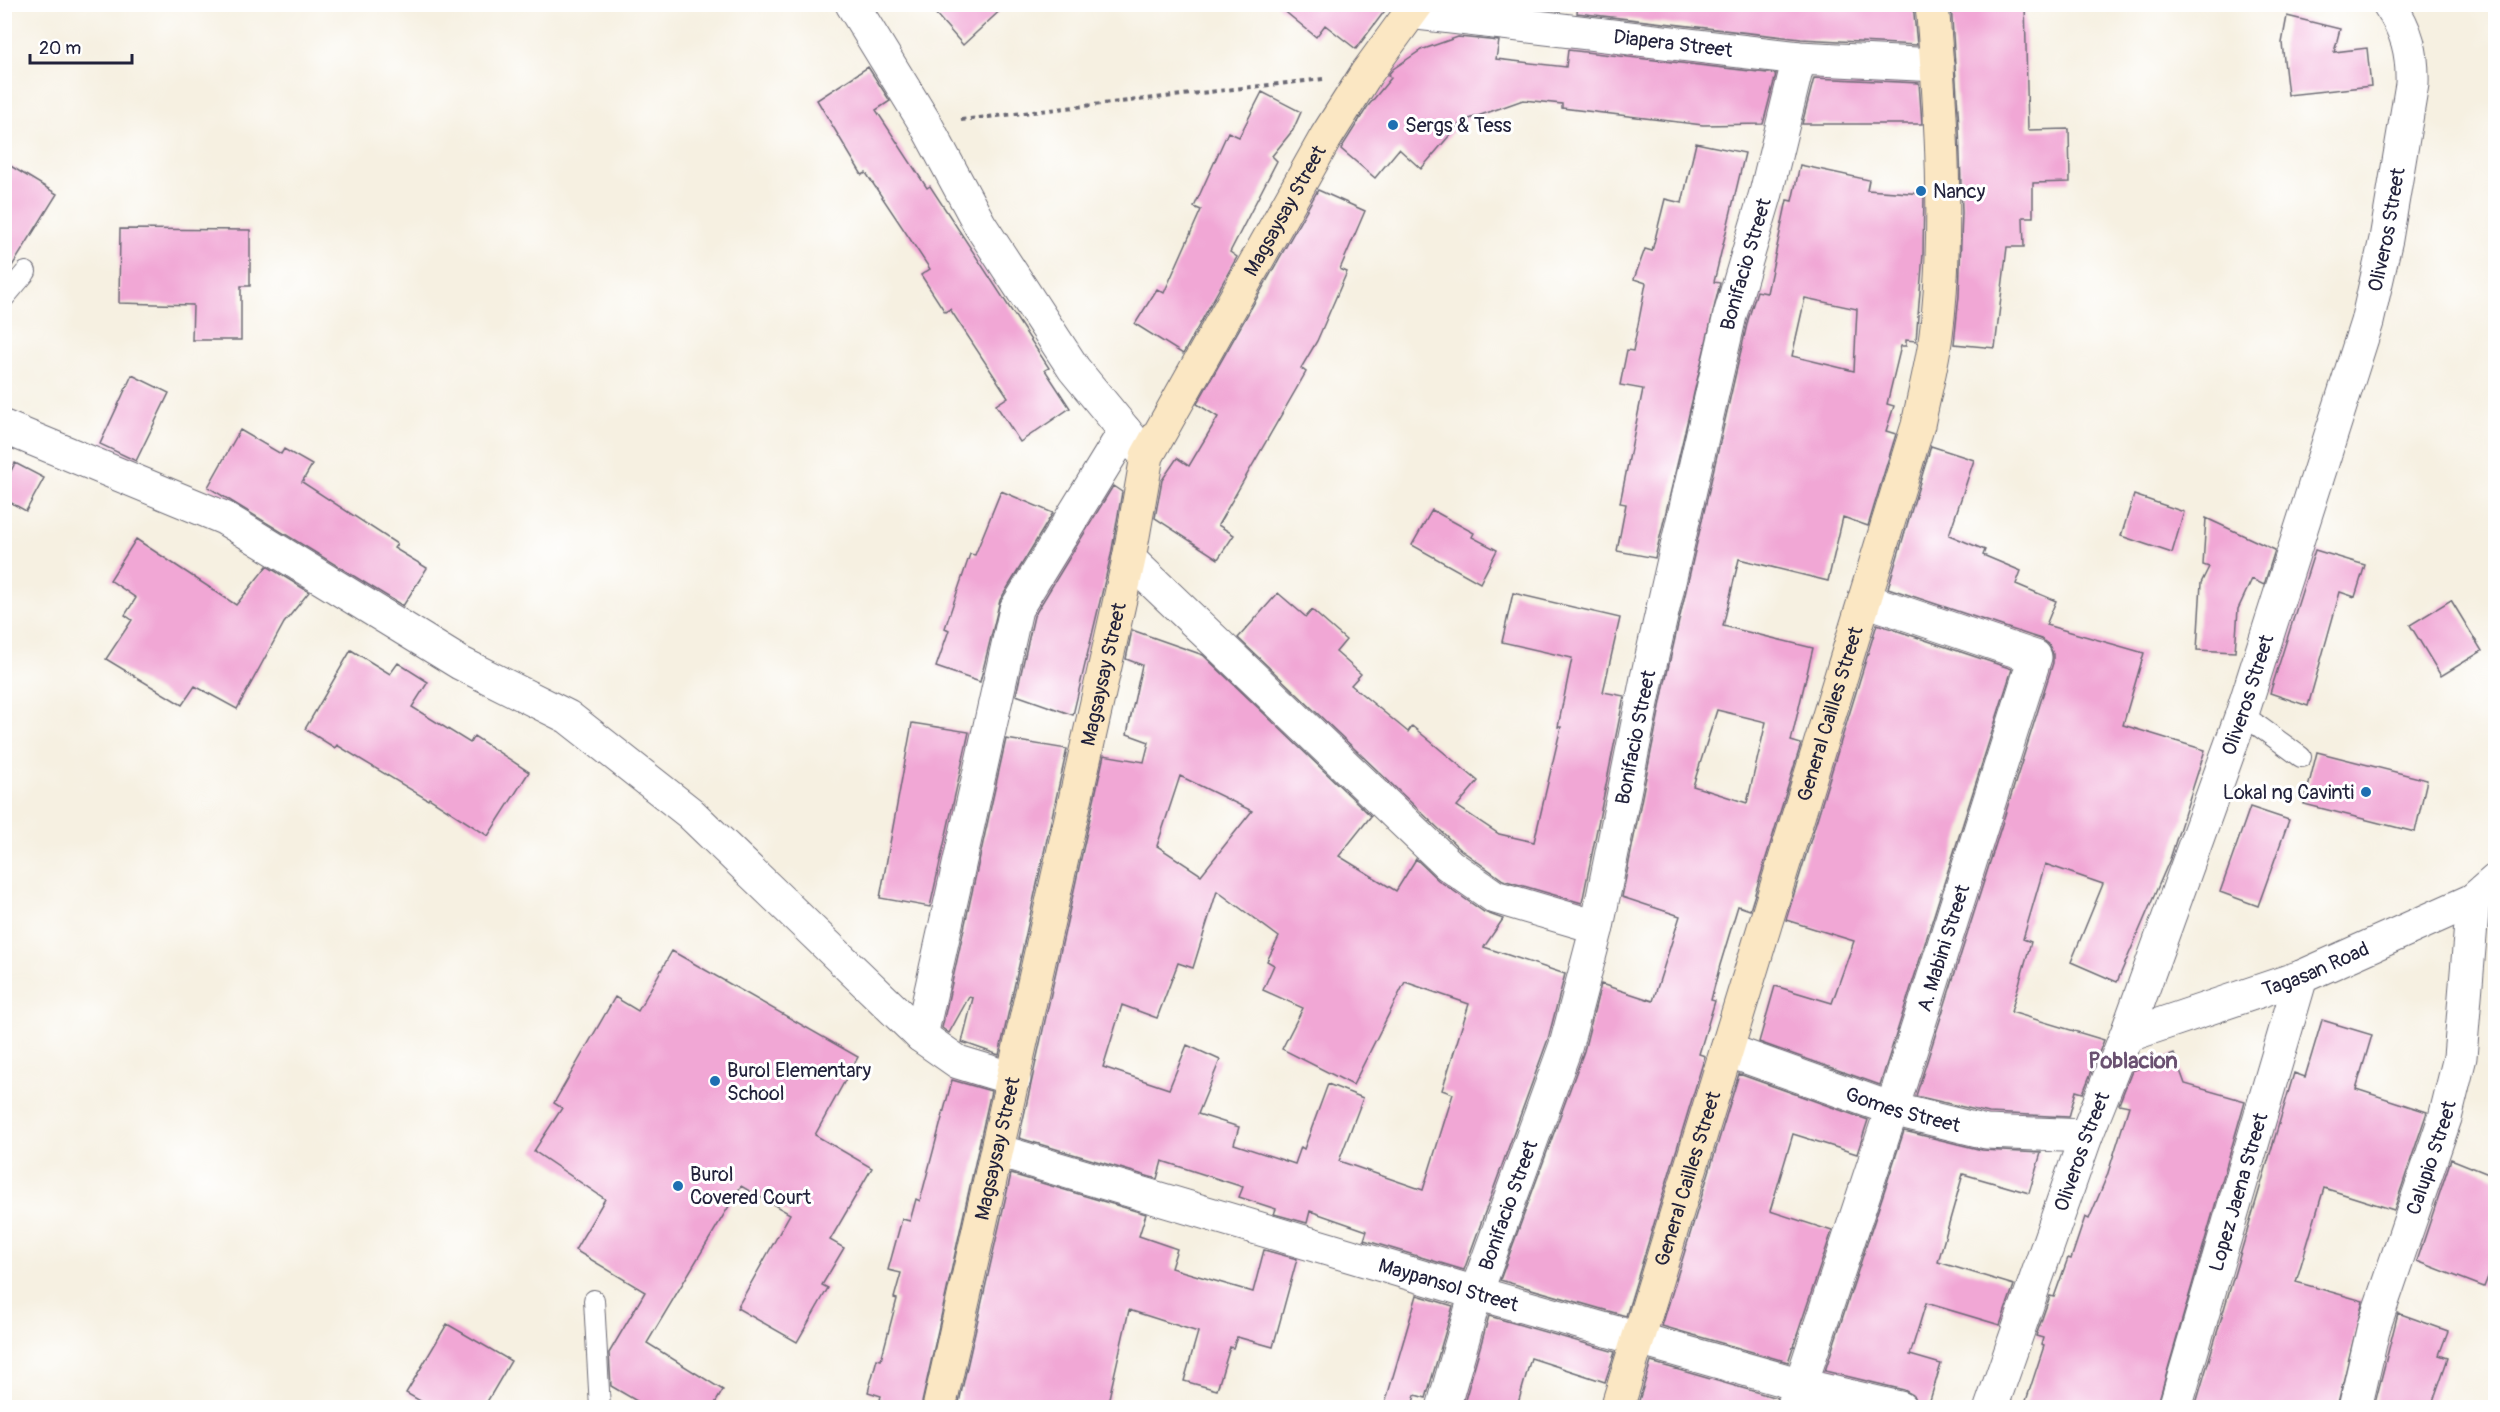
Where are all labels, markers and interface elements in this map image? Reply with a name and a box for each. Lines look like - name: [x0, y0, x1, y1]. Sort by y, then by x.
- street label: Diapera Street: [1612, 24, 1735, 63]
- scale bar: [30, 27, 132, 65]
- text: 20 m: [39, 37, 81, 60]
- place label: Sergs & Tess: [1405, 113, 1512, 138]
- marker: Sergs & Tess: [1386, 118, 1400, 132]
- street label: Magsaysay Street: [1239, 140, 1332, 281]
- street label: Oliveros Street: [2362, 165, 2411, 294]
- place label: Nancy: [1933, 179, 1986, 204]
- marker: Nancy: [1914, 184, 1928, 198]
- street label: Bonifacio Street: [1715, 194, 1777, 333]
- street label: Magsaysay Street: [1076, 599, 1132, 748]
- street label: General Cailles Street: [1791, 623, 1869, 804]
- street label: Oliveros Street: [2216, 631, 2280, 759]
- street label: Bonifacio Street: [1610, 667, 1662, 807]
- place label: Lokal ng Cavinti: [2223, 780, 2354, 805]
- marker: Lokal ng Cavinti: [2359, 785, 2373, 799]
- street label: A. Mabini Street: [1912, 880, 1976, 1015]
- street label: Tagasan Road: [2259, 936, 2373, 1002]
- district label: Poblacion: [2088, 1047, 2178, 1075]
- place label: Burol Elementary School: [727, 1058, 872, 1106]
- marker: Burol Elementary School: [708, 1074, 722, 1088]
- street label: Magsaysay Street: [969, 1074, 1026, 1223]
- street label: Gomes Street: [1842, 1081, 1964, 1139]
- street label: General Cailles Street: [1649, 1087, 1727, 1269]
- street label: Oliveros Street: [2049, 1087, 2116, 1215]
- street label: Calupio Street: [2401, 1097, 2462, 1218]
- street label: Lopez Jaena Street: [2204, 1109, 2274, 1274]
- street label: Bonifacio Street: [1473, 1136, 1544, 1274]
- place label: Burol Covered Court: [690, 1162, 812, 1210]
- marker: Burol Covered Court: [671, 1179, 685, 1193]
- street label: Maypansol Street: [1376, 1253, 1522, 1318]

